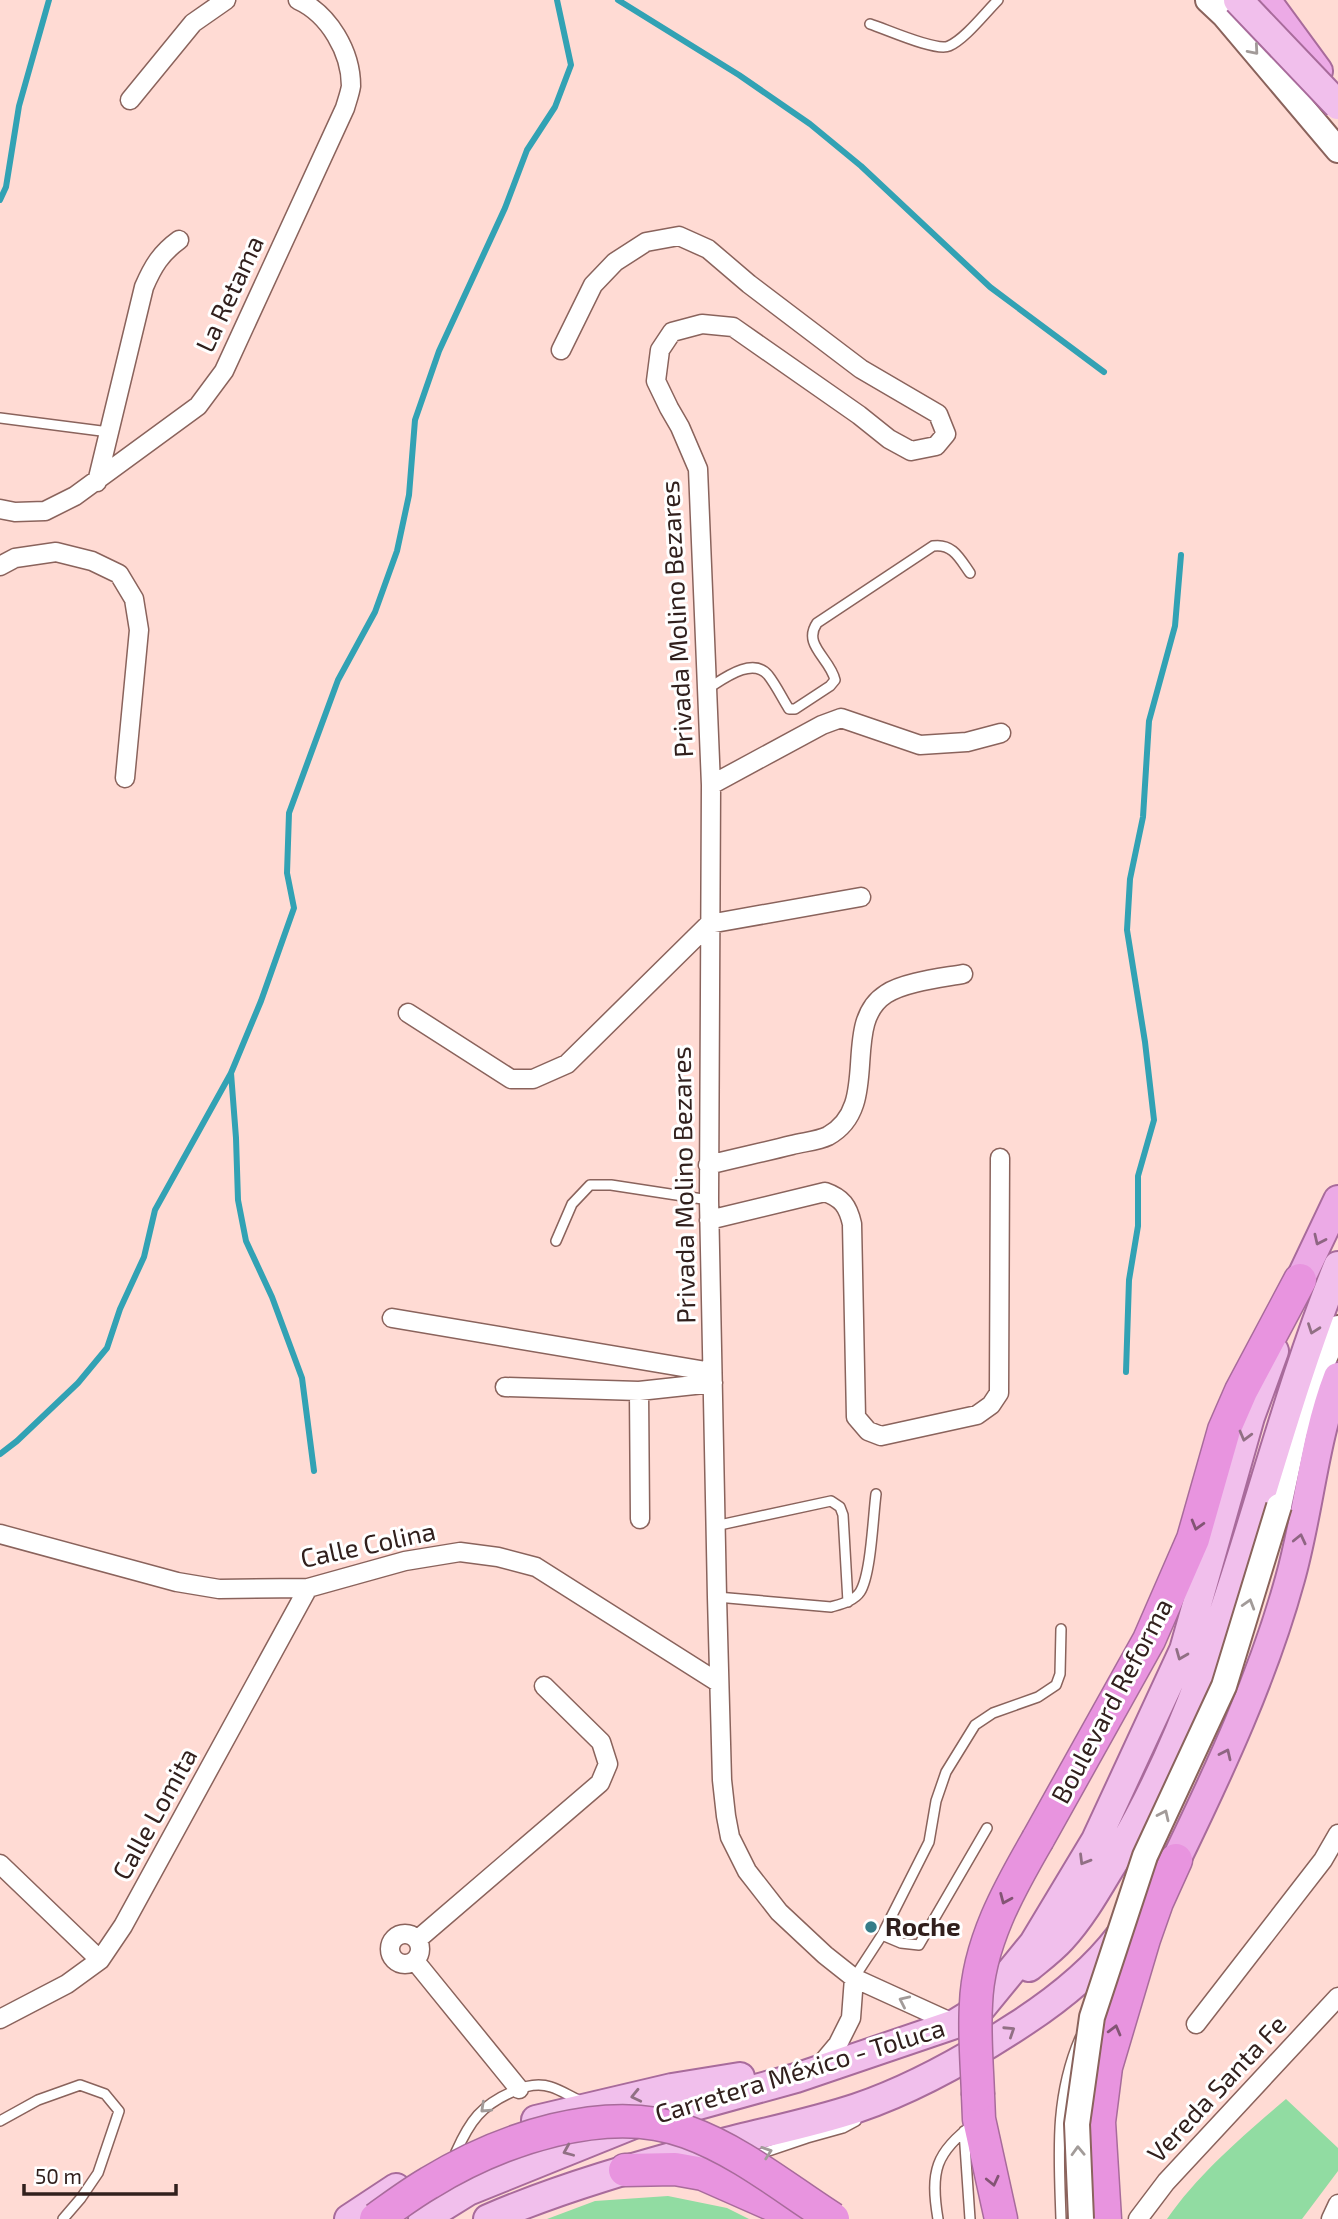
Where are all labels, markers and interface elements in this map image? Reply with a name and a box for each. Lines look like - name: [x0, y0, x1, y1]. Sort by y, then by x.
- one-way arrow: [1246, 42, 1259, 55]
- street label: La Retama: [188, 230, 269, 356]
- street label: Privada Molino Bezares: [653, 480, 698, 758]
- street label: Privada Molino Bezares: [665, 1046, 700, 1324]
- one-way arrow: [1313, 1233, 1327, 1245]
- one-way arrow: [1307, 1323, 1321, 1335]
- one-way arrow: [1239, 1430, 1253, 1442]
- street label: Calle Colina: [297, 1514, 438, 1573]
- one-way arrow: [1191, 1519, 1206, 1531]
- one-way arrow: [1291, 1534, 1306, 1546]
- street label: Boulevard Reforma: [1043, 1592, 1178, 1808]
- one-way arrow: [1240, 1598, 1255, 1610]
- one-way arrow: [1176, 1648, 1190, 1660]
- street label: Calle Lomita: [105, 1742, 203, 1885]
- one-way arrow: [1218, 1749, 1232, 1761]
- one-way arrow: [1156, 1809, 1170, 1822]
- one-way arrow: [1079, 1852, 1092, 1865]
- one-way arrow: [999, 1892, 1013, 1904]
- place label: Roche: [885, 1910, 961, 1941]
- marker: Roche: [863, 1919, 879, 1935]
- one-way arrow: [899, 1995, 912, 2009]
- street label: Vereda Santa Fe: [1140, 2008, 1292, 2168]
- street label: Carretera México - Toluca: [651, 2011, 948, 2128]
- one-way arrow: [1107, 2024, 1122, 2036]
- one-way arrow: [1002, 2027, 1015, 2040]
- one-way arrow: [630, 2088, 642, 2103]
- one-way arrow: [480, 2100, 493, 2113]
- one-way arrow: [563, 2143, 575, 2157]
- one-way arrow: [1070, 2145, 1085, 2156]
- one-way arrow: [761, 2146, 773, 2160]
- scale bar: [24, 2152, 177, 2196]
- text: 50 m: [35, 2163, 82, 2188]
- one-way arrow: [984, 2175, 999, 2187]

